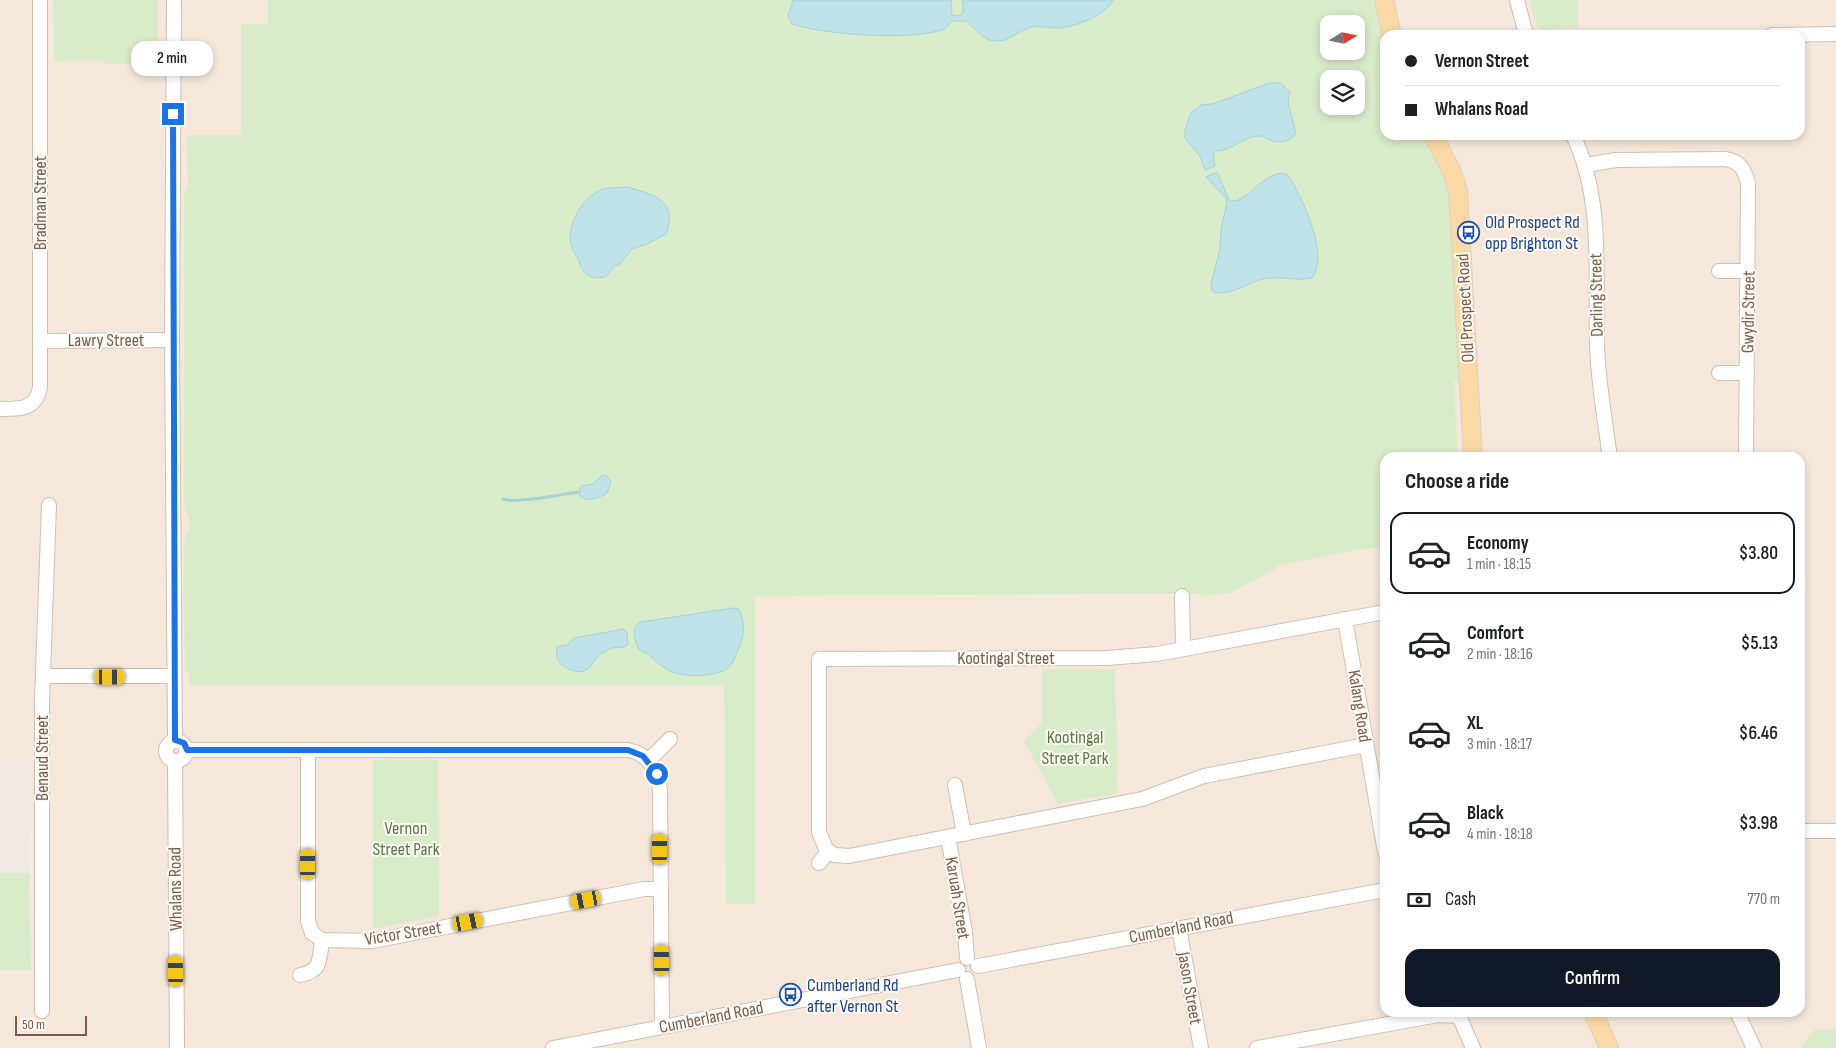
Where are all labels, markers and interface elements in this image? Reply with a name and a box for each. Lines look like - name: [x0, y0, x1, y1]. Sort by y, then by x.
- north arrow: [1320, 15, 1365, 60]
- map controls: [1320, 15, 1365, 115]
- callout: 2 min: [132, 42, 214, 76]
- text: 2 min: [157, 49, 187, 68]
- text: Vernon Street: [1435, 50, 1529, 73]
- button: layers: [1320, 70, 1365, 115]
- text: Whalans Road: [1435, 98, 1528, 121]
- route end: [162, 103, 184, 125]
- street label: Bradman Street: [30, 155, 51, 250]
- place label: Old Prospect Rd opp Brighton St: [1485, 212, 1580, 254]
- bus stop icon: Old Prospect Rd opp Brighton St: [1457, 220, 1481, 244]
- street label: Darling Street: [1585, 252, 1608, 337]
- street label: Old Prospect Road: [1452, 253, 1479, 363]
- street label: Gwydir Street: [1737, 270, 1760, 353]
- street label: Lawry Street: [68, 330, 145, 351]
- text: Choose a ride: [1405, 468, 1509, 495]
- icon: car: [1407, 531, 1452, 576]
- text: Economy: [1467, 532, 1529, 555]
- text: $3.80: [1739, 542, 1778, 565]
- text: 1 min · 18:15: [1467, 555, 1531, 574]
- icon: car: [1407, 621, 1452, 666]
- text: Comfort: [1467, 622, 1524, 645]
- text: $5.13: [1741, 632, 1778, 655]
- text: 2 min · 18:16: [1467, 645, 1533, 664]
- street label: Kootingal Street: [957, 648, 1055, 669]
- street label: Kalang Road: [1343, 668, 1376, 744]
- car: [95, 670, 125, 685]
- icon: car: [1407, 711, 1452, 756]
- text: XL: [1467, 712, 1483, 735]
- street label: Benaud Street: [32, 715, 53, 801]
- text: $6.46: [1739, 722, 1778, 745]
- park label: Kootingal Street Park: [1041, 727, 1109, 769]
- text: 3 min · 18:17: [1467, 735, 1532, 754]
- route start: [646, 763, 668, 785]
- icon: car: [1407, 801, 1452, 846]
- text: Black: [1467, 802, 1504, 825]
- text: $3.98: [1739, 812, 1778, 835]
- park label: Vernon Street Park: [372, 818, 440, 860]
- text: 4 min · 18:18: [1467, 825, 1533, 844]
- car: [652, 834, 667, 864]
- street label: Whalans Road: [164, 847, 187, 931]
- car: [300, 849, 315, 879]
- street label: Karuah Street: [941, 855, 974, 941]
- icon: cash: [1405, 886, 1433, 914]
- text: Cash: [1445, 888, 1476, 911]
- car: [569, 890, 602, 910]
- text: 770 m: [1747, 890, 1780, 909]
- street label: Cumberland Road: [1127, 907, 1235, 948]
- car: [451, 912, 484, 932]
- street label: Victor Street: [363, 917, 443, 950]
- car: [654, 945, 669, 975]
- street label: Jason Street: [1173, 949, 1206, 1026]
- button: Confirm: [1405, 949, 1780, 1007]
- car: [168, 956, 183, 986]
- place label: Cumberland Rd after Vernon St: [807, 975, 899, 1017]
- bus stop icon: Cumberland Rd after Vernon St: [779, 983, 803, 1007]
- street label: Cumberland Road: [657, 997, 765, 1038]
- scale bar: [15, 1013, 88, 1036]
- text: 50 m: [22, 1016, 45, 1033]

